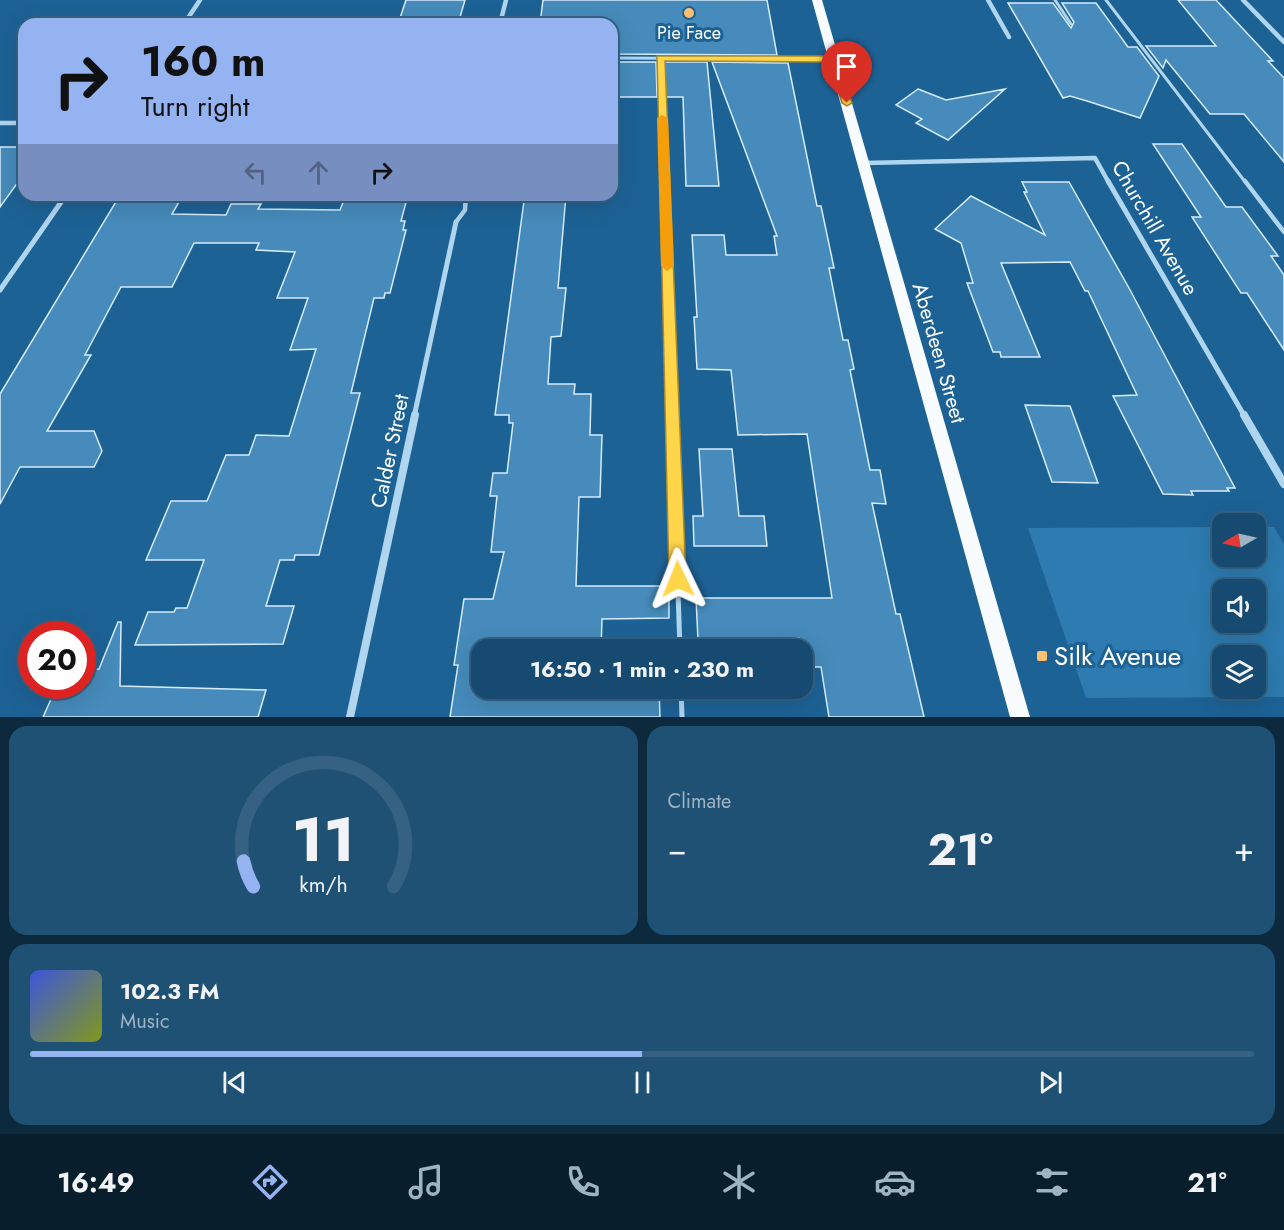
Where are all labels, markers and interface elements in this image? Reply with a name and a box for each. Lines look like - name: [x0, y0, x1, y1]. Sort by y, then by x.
- marker: Pie Face: [682, 6, 696, 20]
- place label: Pie Face: [657, 20, 721, 46]
- text: 160 m: [141, 31, 265, 92]
- pin: [821, 41, 872, 103]
- icon: right: [42, 42, 120, 120]
- icon: arrive: [830, 50, 863, 83]
- text: Turn right: [141, 87, 249, 126]
- street label: Churchill Avenue: [1104, 155, 1206, 301]
- icon: left: [239, 156, 272, 189]
- icon: ahead: [302, 156, 335, 189]
- icon: right: [365, 156, 398, 189]
- street label: Aberdeen Street: [905, 279, 973, 427]
- street label: Calder Street: [363, 391, 417, 511]
- north arrow: [1212, 513, 1266, 567]
- map controls: [1212, 513, 1266, 699]
- position arrow: [646, 547, 710, 611]
- button: sound: [1212, 579, 1266, 633]
- speed limit sign: 20: [18, 621, 96, 699]
- place label: Silk Avenue: [1054, 637, 1181, 675]
- button: layers: [1212, 645, 1266, 699]
- marker: Silk Avenue: [1035, 649, 1049, 663]
- text: 16:50 · 1 min · 230 m: [530, 653, 754, 685]
- text: Climate: [668, 787, 731, 816]
- text: 11: [291, 794, 355, 884]
- text: 21°: [927, 817, 993, 882]
- text: −: [668, 826, 687, 873]
- text: +: [1234, 826, 1254, 873]
- text: km/h: [299, 870, 347, 901]
- text: 102.3 FM: [120, 975, 219, 1007]
- text: Music: [120, 1007, 170, 1036]
- icon: previous: [218, 1066, 251, 1099]
- icon: pause: [626, 1066, 659, 1099]
- icon: next: [1034, 1066, 1067, 1099]
- icon: directions: [249, 1161, 291, 1203]
- icon: music: [405, 1161, 447, 1203]
- icon: phone: [562, 1161, 604, 1203]
- icon: climate: [718, 1161, 760, 1203]
- icon: car: [874, 1161, 916, 1203]
- icon: filters: [1031, 1161, 1073, 1203]
- text: 16:49: [57, 1163, 135, 1202]
- text: 21°: [1187, 1163, 1227, 1202]

